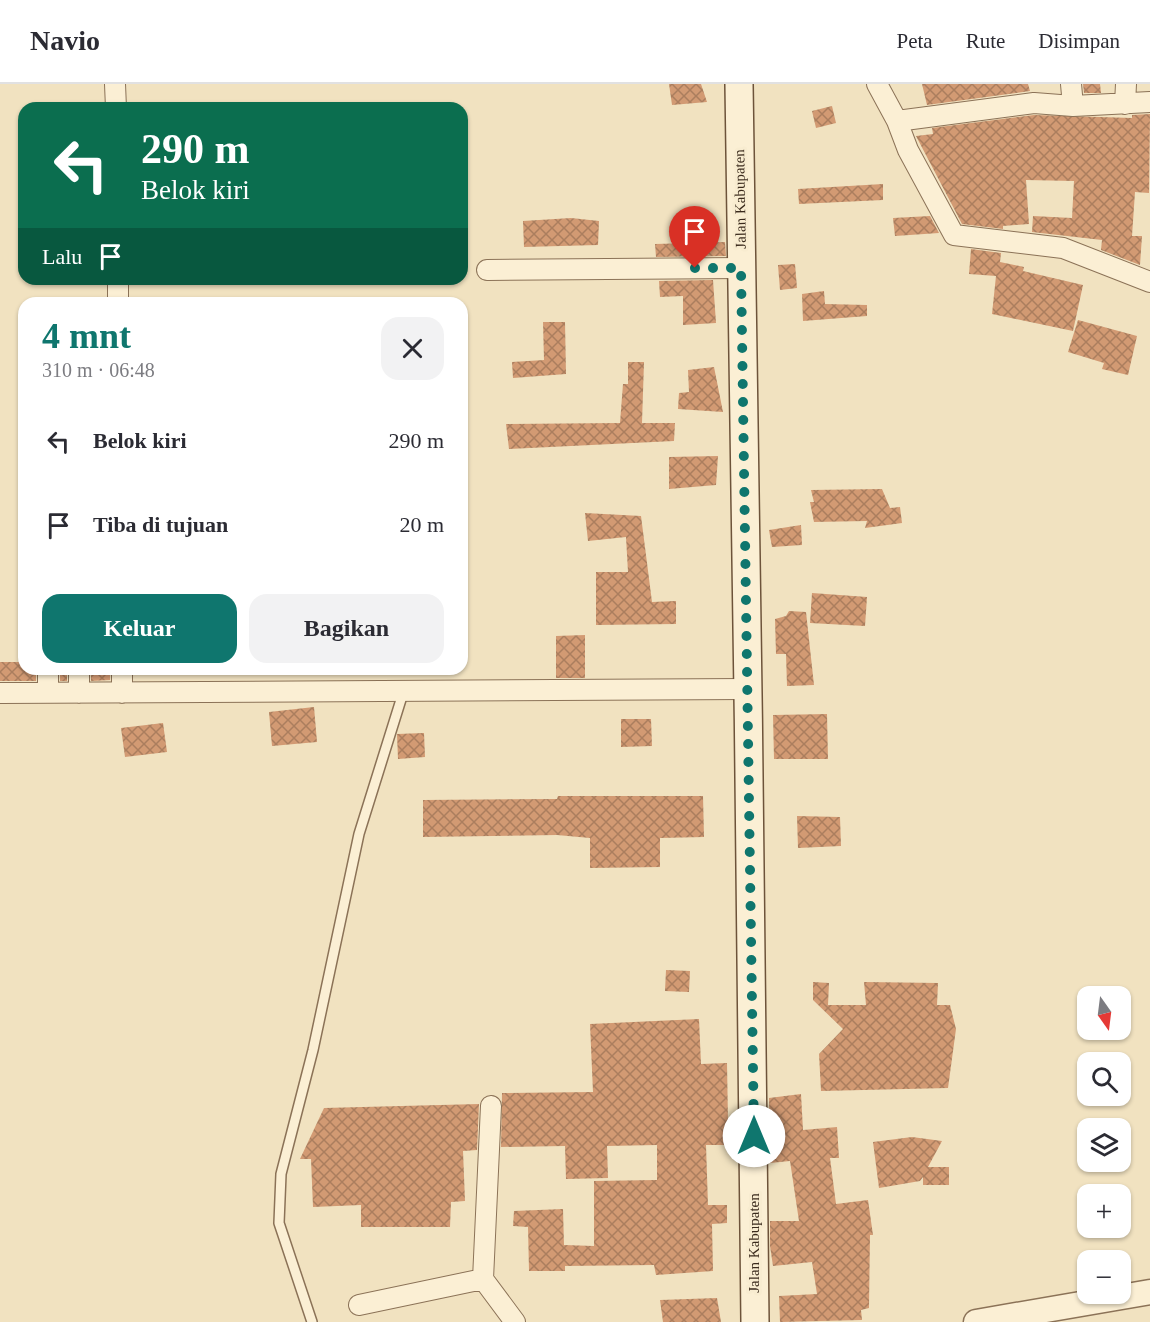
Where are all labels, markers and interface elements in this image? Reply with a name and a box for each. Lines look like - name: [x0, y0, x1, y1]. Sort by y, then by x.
- text: Navio: [30, 25, 100, 56]
- text: Peta: [897, 29, 933, 53]
- text: Rute: [966, 29, 1005, 53]
- text: Disimpan: [1038, 29, 1120, 53]
- icon: left: [42, 126, 120, 204]
- text: 290 m: [141, 126, 250, 172]
- street label: Jalan Kabupaten: [731, 149, 749, 249]
- text: Belok kiri: [141, 175, 250, 205]
- pin: [669, 206, 720, 268]
- icon: arrive: [678, 215, 711, 248]
- icon: arrive: [94, 240, 127, 273]
- text: Lalu: [42, 244, 82, 269]
- text: 4 mnt: [42, 316, 131, 356]
- button: close: [381, 317, 444, 380]
- text: 310 m · 06:48: [42, 359, 155, 381]
- icon: left: [42, 425, 75, 458]
- text: Belok kiri: [93, 428, 187, 453]
- text: 290 m: [388, 428, 444, 453]
- icon: arrive: [42, 509, 75, 542]
- text: Tiba di tujuan: [93, 512, 228, 537]
- text: 20 m: [399, 512, 444, 537]
- button: Keluar: [42, 594, 237, 663]
- button: Bagikan: [249, 594, 444, 663]
- north arrow: [1077, 986, 1131, 1040]
- map controls: [1077, 986, 1131, 1304]
- button: search: [1077, 1052, 1131, 1106]
- position arrow: [722, 1104, 786, 1168]
- button: layers: [1077, 1118, 1131, 1172]
- button: +: [1077, 1184, 1131, 1238]
- street label: Jalan Kabupaten: [746, 1193, 762, 1293]
- button: −: [1077, 1250, 1131, 1304]

